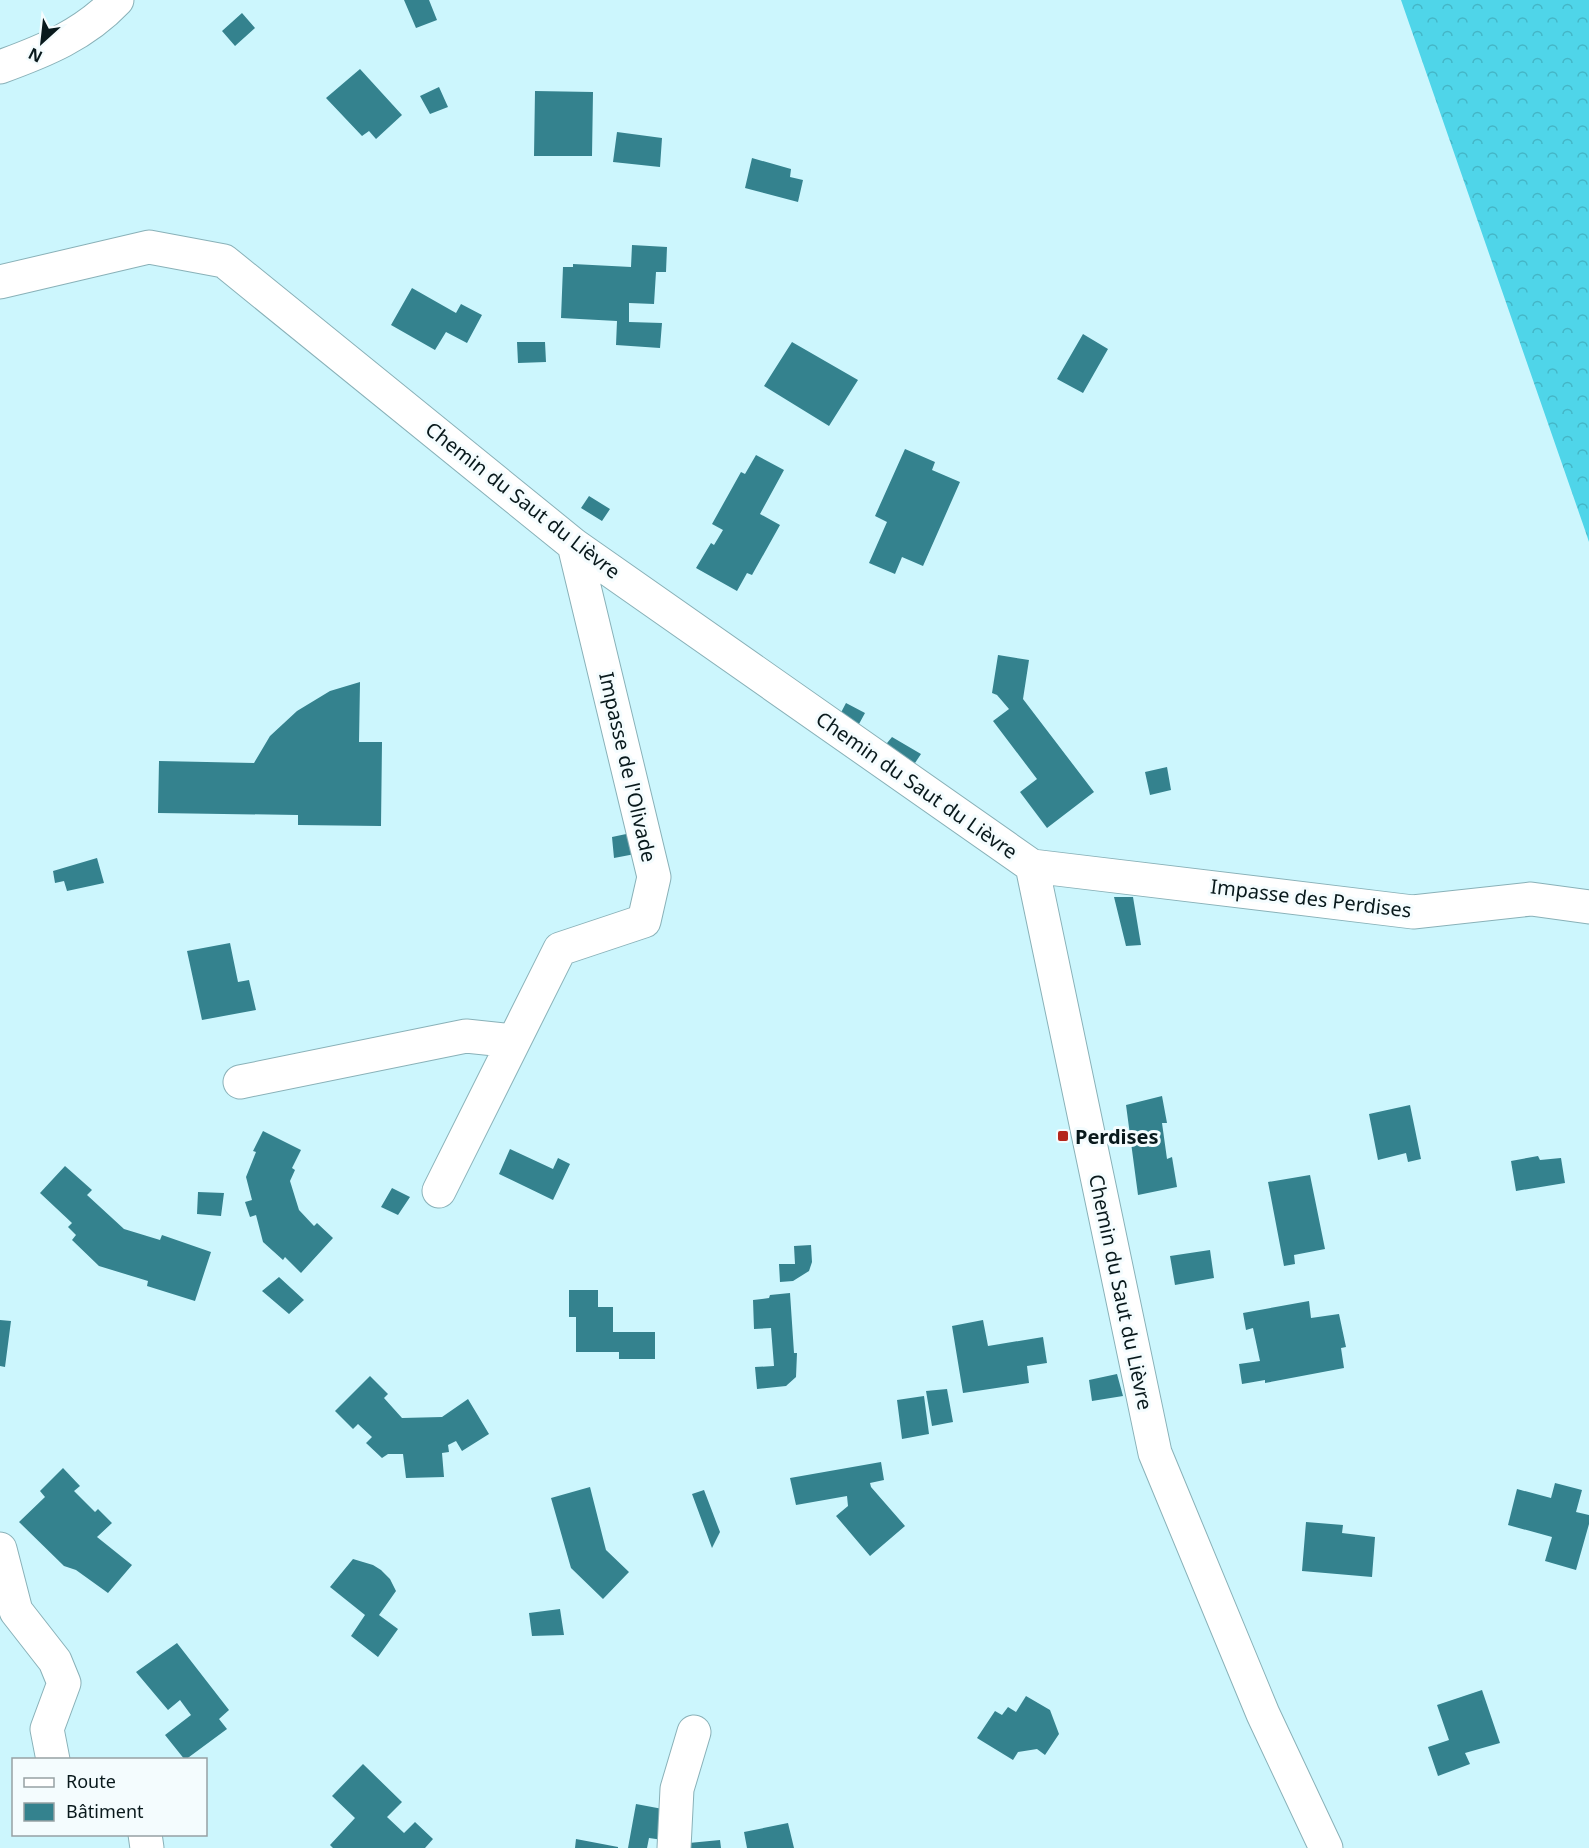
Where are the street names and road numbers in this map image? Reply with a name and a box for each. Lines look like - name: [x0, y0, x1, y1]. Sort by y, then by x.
- street label: Chemin du Saut du Lièvre: [420, 415, 626, 585]
- street label: Impasse de l'Olivade: [593, 669, 663, 865]
- street label: Chemin du Saut du Lièvre: [811, 705, 1023, 865]
- street label: Impasse des Perdises: [1209, 872, 1413, 924]
- street label: Chemin du Saut du Lièvre: [1083, 1172, 1159, 1412]

